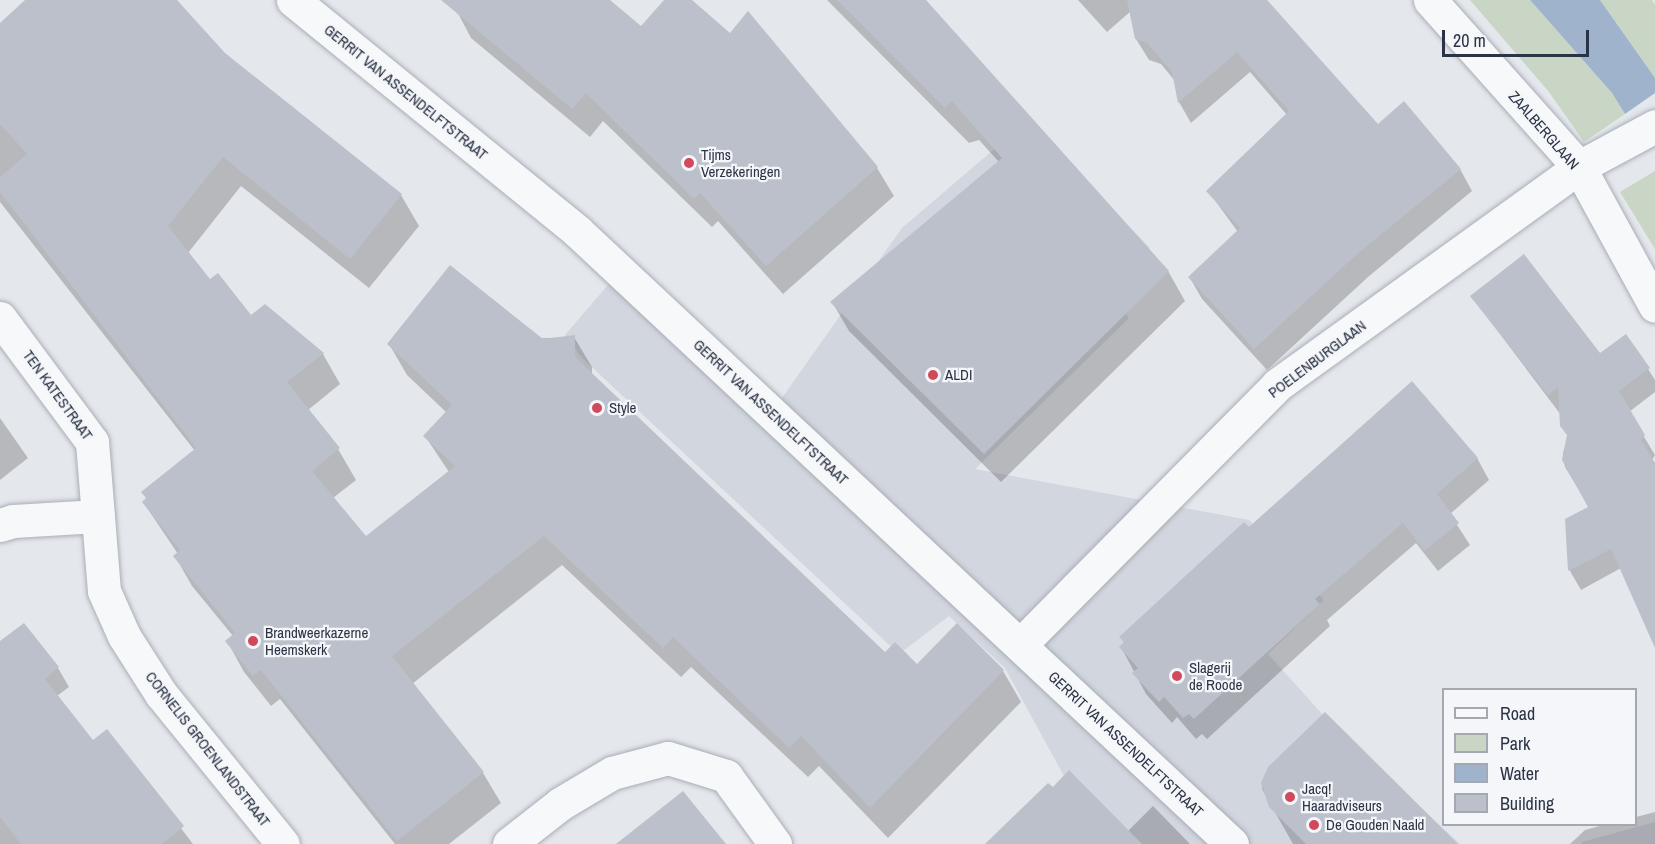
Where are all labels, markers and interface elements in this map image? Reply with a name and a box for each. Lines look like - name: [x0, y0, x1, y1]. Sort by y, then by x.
- scale bar: [1445, 18, 1592, 56]
- street label: GERRIT VAN ASSENDELFTSTRAAT: [320, 20, 492, 164]
- text: 20 m: [1453, 28, 1486, 53]
- street label: ZAALBERGLAAN: [1505, 87, 1583, 173]
- place label: Tijms Verzekeringen: [701, 145, 780, 180]
- marker: Tijms Verzekeringen: [682, 156, 696, 170]
- street label: POELENBURGLAAN: [1265, 316, 1369, 402]
- street label: GERRIT VAN ASSENDELFTSTRAAT: [690, 335, 852, 489]
- street label: TEN KATESTRAAT: [19, 346, 97, 444]
- place label: ALDI: [945, 366, 972, 384]
- marker: ALDI: [926, 368, 940, 382]
- place label: Style: [609, 399, 636, 417]
- marker: Style: [590, 401, 604, 415]
- place label: Brandweerkazerne Heemskerk: [265, 623, 368, 658]
- marker: Brandweerkazerne Heemskerk: [246, 634, 260, 648]
- place label: Slagerij de Roode: [1189, 658, 1242, 693]
- street label: GERRIT VAN ASSENDELFTSTRAAT: [1045, 667, 1207, 821]
- street label: CORNELIS GROENLANDSTRAAT: [142, 668, 274, 830]
- marker: Slagerij de Roode: [1170, 669, 1184, 683]
- legend: [1442, 688, 1637, 826]
- text: Road: [1500, 701, 1535, 726]
- text: Park: [1500, 731, 1530, 756]
- text: Water: [1500, 761, 1539, 786]
- place label: Jacq! Haaradviseurs: [1302, 779, 1382, 814]
- marker: Jacq! Haaradviseurs: [1283, 790, 1297, 804]
- text: Building: [1500, 791, 1554, 816]
- place label: De Gouden Naald: [1326, 816, 1424, 834]
- marker: De Gouden Naald: [1307, 818, 1321, 832]

